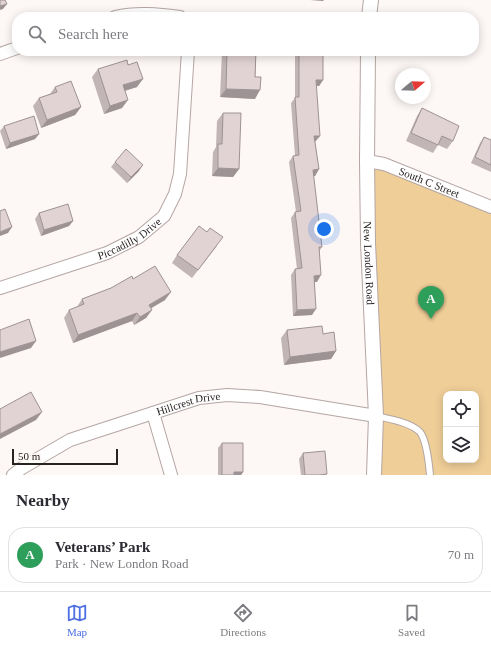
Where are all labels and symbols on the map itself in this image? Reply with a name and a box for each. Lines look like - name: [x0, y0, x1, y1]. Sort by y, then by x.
- north arrow: [395, 68, 431, 104]
- street label: South C Street: [397, 165, 461, 200]
- street label: Piccadilly Drive: [96, 215, 163, 262]
- your location: [314, 219, 334, 239]
- street label: New London Road: [362, 221, 377, 306]
- pin: A: [418, 286, 444, 319]
- street label: Hillcrest Drive: [155, 390, 221, 417]
- scale bar: [12, 447, 118, 466]

